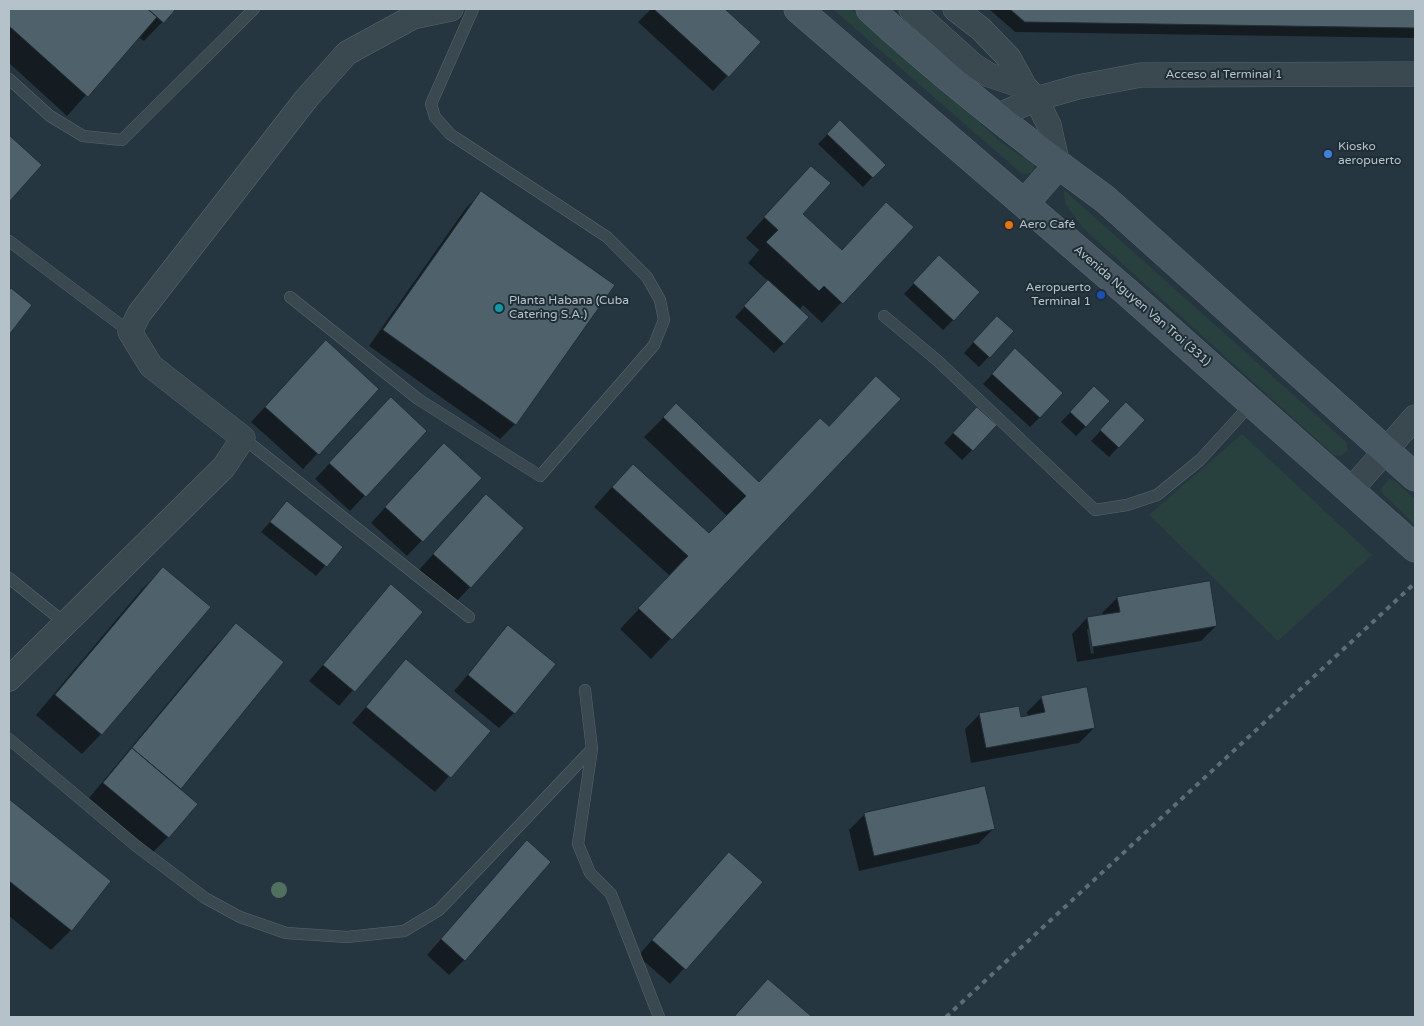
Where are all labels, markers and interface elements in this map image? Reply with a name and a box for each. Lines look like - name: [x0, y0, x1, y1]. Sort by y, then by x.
- street label: Acceso al Terminal 1: [1166, 68, 1282, 82]
- place label: Kiosko aeropuerto: [1338, 140, 1401, 168]
- marker: Kiosko aeropuerto: [1322, 148, 1334, 160]
- place label: Aero Café: [1019, 218, 1075, 232]
- marker: Aero Café: [1003, 219, 1015, 231]
- street label: Avenida Nguyen Van Troi (331): [1071, 243, 1213, 369]
- place label: Aeropuerto Terminal 1: [1026, 281, 1091, 309]
- marker: Aeropuerto Terminal 1: [1095, 289, 1107, 301]
- place label: Planta Habana (Cuba Catering S.A.): [509, 294, 629, 322]
- marker: Planta Habana (Cuba Catering S.A.): [493, 302, 505, 314]

